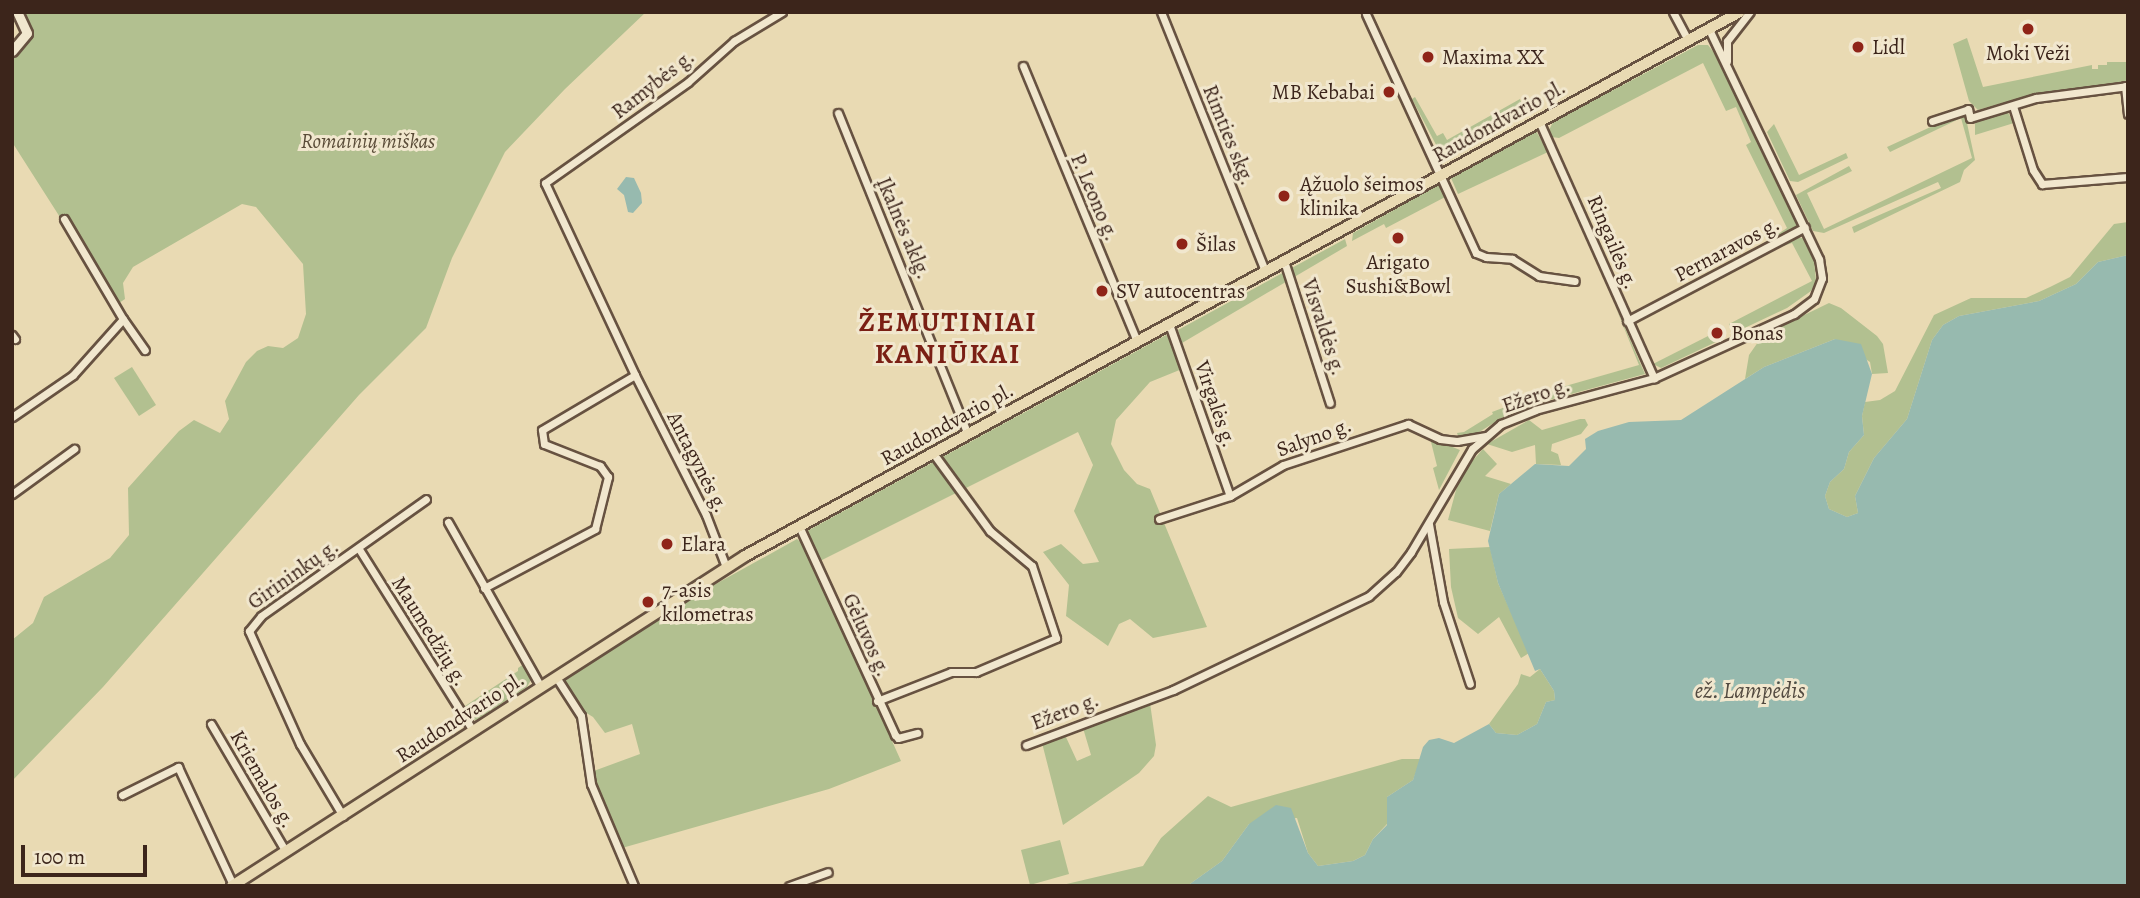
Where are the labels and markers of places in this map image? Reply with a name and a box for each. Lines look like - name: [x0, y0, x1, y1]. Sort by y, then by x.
- marker: Moki Veži: [2020, 21, 2036, 37]
- place label: Lidl: [1872, 34, 1905, 60]
- marker: Lidl: [1850, 39, 1866, 55]
- place label: Moki Veži: [1986, 40, 2070, 66]
- place label: Maxima XX: [1442, 44, 1544, 70]
- marker: Maxima XX: [1420, 49, 1436, 65]
- place label: MB Kebabai: [1272, 79, 1375, 105]
- marker: MB Kebabai: [1381, 84, 1397, 100]
- place label: Ąžuolo šeimos klinika: [1300, 171, 1424, 221]
- marker: Ąžuolo šeimos klinika: [1274, 186, 1294, 206]
- marker: Arigato Sushi&Bowl: [1390, 230, 1406, 246]
- place label: Šilas: [1196, 231, 1236, 257]
- marker: Šilas: [1174, 236, 1190, 252]
- place label: Arigato Sushi&Bowl: [1345, 249, 1451, 299]
- place label: SV autocentras: [1116, 278, 1245, 304]
- marker: SV autocentras: [1094, 283, 1110, 299]
- place label: Bonas: [1731, 320, 1784, 346]
- marker: Bonas: [1709, 325, 1725, 341]
- place label: Elara: [681, 531, 726, 557]
- marker: Elara: [659, 536, 675, 552]
- place label: 7-asis kilometras: [662, 577, 754, 627]
- marker: 7-asis kilometras: [640, 594, 656, 610]

